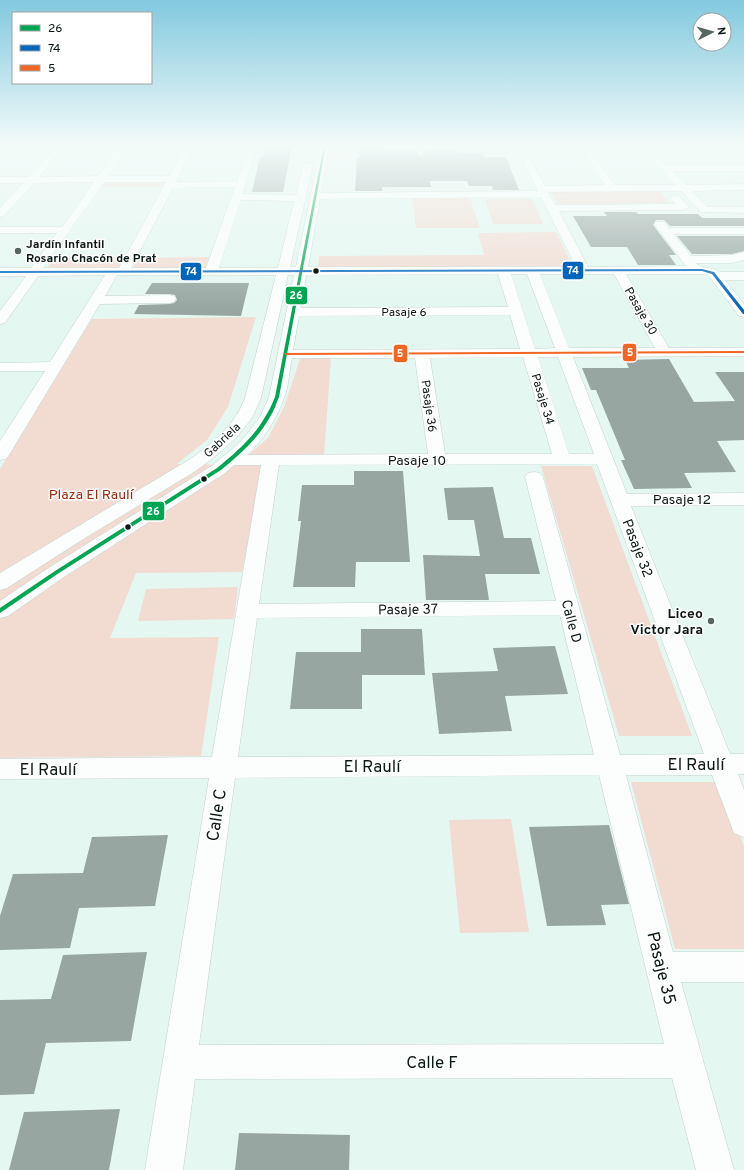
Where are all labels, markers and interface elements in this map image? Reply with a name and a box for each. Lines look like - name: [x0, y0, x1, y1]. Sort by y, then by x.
- legend: [12, 12, 152, 84]
- north arrow: [692, 12, 732, 52]
- text: 26: [48, 21, 63, 37]
- text: N: [714, 26, 728, 36]
- text: 74: [48, 41, 61, 57]
- text: 5: [48, 61, 55, 77]
- place label: Jardín Infantil Rosario Chacón de Prat: [26, 237, 157, 267]
- marker: Jardín Infantil Rosario Chacón de Prat: [13, 246, 23, 256]
- line badge: 74: [562, 261, 584, 280]
- line badge: 74: [180, 262, 202, 281]
- text: 74: [567, 264, 579, 278]
- text: 74: [185, 265, 197, 279]
- unlabelled marker: [311, 266, 321, 276]
- street label: Pasaje 30: [620, 285, 660, 338]
- line badge: 26: [285, 286, 308, 305]
- text: 26: [289, 289, 303, 303]
- street label: Pasaje 6: [381, 305, 427, 321]
- line badge: 5: [622, 343, 637, 362]
- line badge: 5: [393, 344, 408, 363]
- text: 5: [627, 346, 634, 360]
- text: 5: [397, 347, 404, 361]
- street label: Pasaje 34: [527, 372, 557, 427]
- street label: Pasaje 36: [416, 379, 440, 433]
- street label: Gabriela: [201, 420, 245, 462]
- street label: Pasaje 10: [388, 453, 446, 470]
- unlabelled marker: [199, 474, 209, 484]
- park label: Plaza El Raulí: [49, 487, 135, 504]
- street label: Pasaje 12: [653, 492, 711, 509]
- line badge: 26: [142, 501, 165, 521]
- text: 26: [146, 505, 160, 519]
- street label: Pasaje 32: [618, 517, 656, 580]
- unlabelled marker: [123, 522, 133, 532]
- street label: Calle D: [557, 598, 584, 645]
- street label: Pasaje 37: [378, 601, 438, 620]
- place label: Liceo Victor Jara: [630, 606, 703, 639]
- marker: Liceo Victor Jara: [706, 616, 716, 626]
- street label: El Raulí: [667, 755, 726, 777]
- street label: El Raulí: [343, 757, 402, 779]
- street label: El Raulí: [19, 760, 78, 782]
- street label: Calle C: [203, 787, 233, 843]
- street label: Pasaje 35: [640, 930, 680, 1007]
- street label: Calle F: [406, 1053, 458, 1075]

